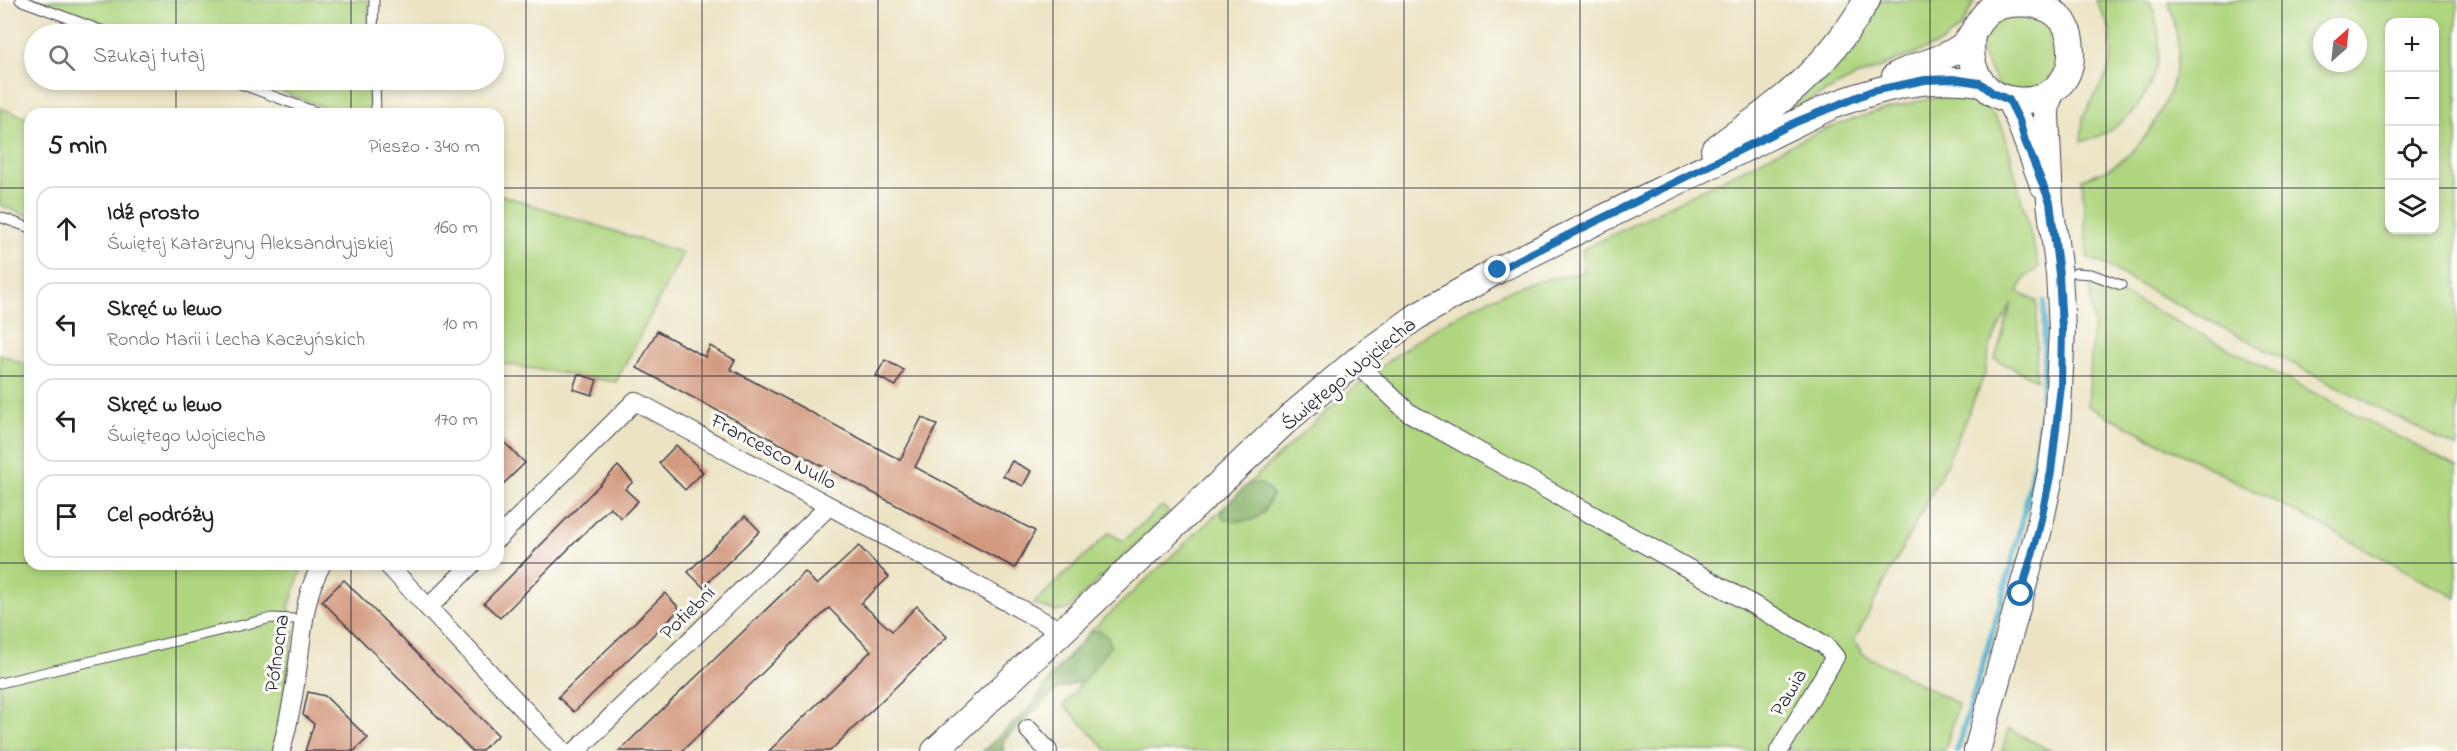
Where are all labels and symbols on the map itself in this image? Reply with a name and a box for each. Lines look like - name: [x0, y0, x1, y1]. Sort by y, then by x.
- north arrow: [2313, 18, 2367, 72]
- route end: [1484, 256, 1510, 282]
- street label: Świętego Wojciecha: [1275, 310, 1425, 440]
- street label: Francesco Nullo: [704, 406, 842, 499]
- street label: Potiebni: [654, 579, 723, 648]
- route start: [2007, 580, 2033, 606]
- street label: Północna: [258, 612, 298, 694]
- street label: Pawia: [1764, 663, 1816, 723]

